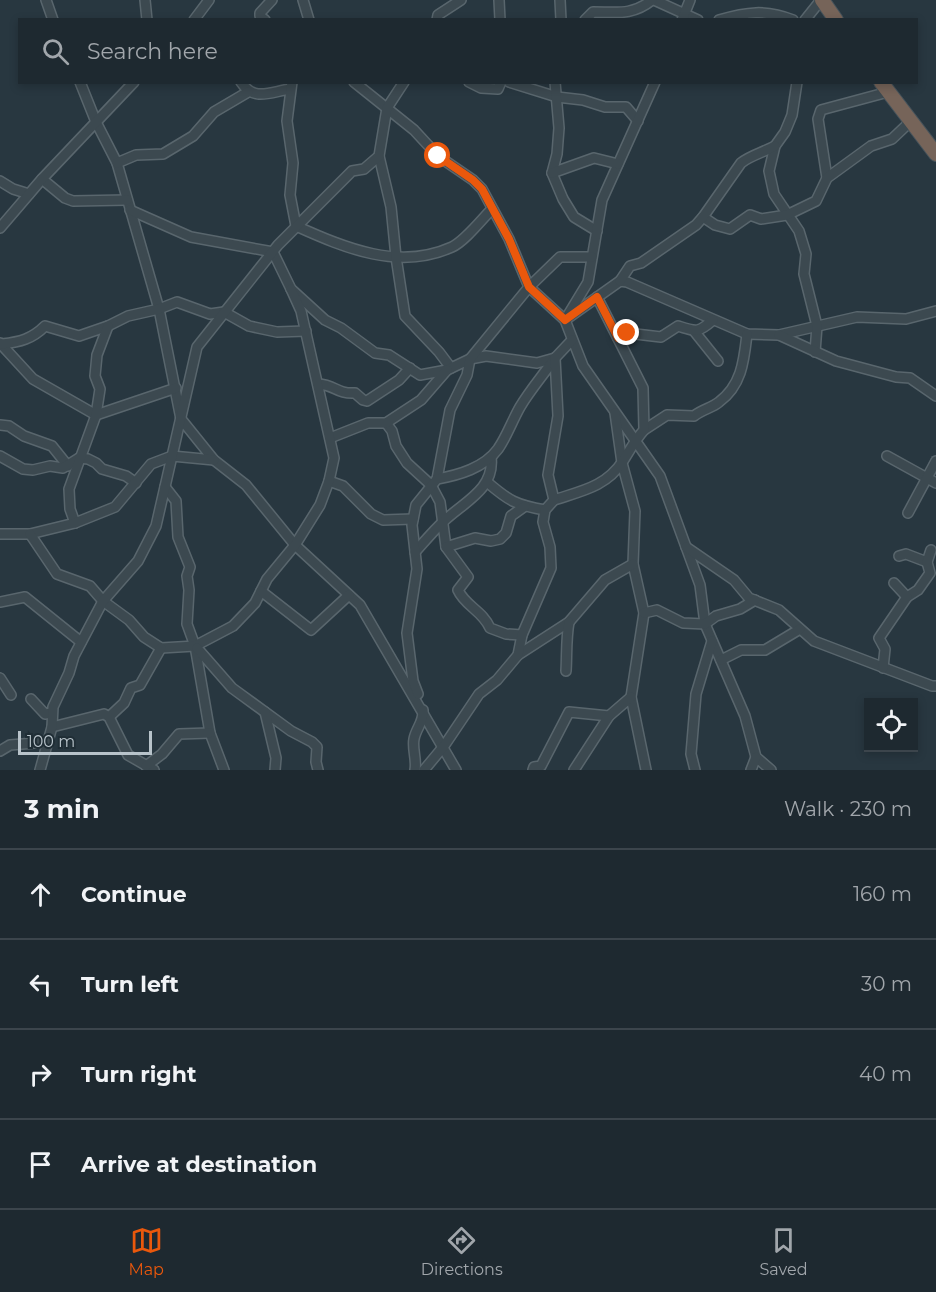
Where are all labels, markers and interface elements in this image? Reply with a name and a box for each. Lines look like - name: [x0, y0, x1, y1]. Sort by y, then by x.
- search box: [18, 18, 918, 84]
- icon: search: [39, 35, 72, 68]
- text: Search here: [87, 38, 218, 65]
- route start: [424, 142, 450, 168]
- route end: [613, 319, 639, 345]
- map controls: [864, 698, 918, 752]
- button: locate: [864, 698, 918, 752]
- scale bar: [18, 728, 152, 756]
- text: 100 m: [27, 732, 75, 751]
- text: 3 min: [24, 793, 100, 825]
- text: Walk · 230 m: [784, 797, 912, 821]
- icon: ahead: [24, 878, 57, 911]
- text: Continue: [81, 881, 187, 908]
- text: 160 m: [853, 882, 912, 906]
- icon: left: [24, 968, 57, 1001]
- text: Turn left: [81, 971, 179, 998]
- text: 30 m: [861, 972, 912, 996]
- icon: right: [24, 1058, 57, 1091]
- text: Turn right: [81, 1061, 196, 1088]
- text: 40 m: [859, 1062, 912, 1086]
- icon: arrive: [24, 1148, 57, 1181]
- text: Arrive at destination: [81, 1151, 317, 1178]
- tab: Map: [128, 1224, 164, 1279]
- tab: Directions: [421, 1224, 503, 1279]
- tab: Saved: [760, 1224, 808, 1279]

